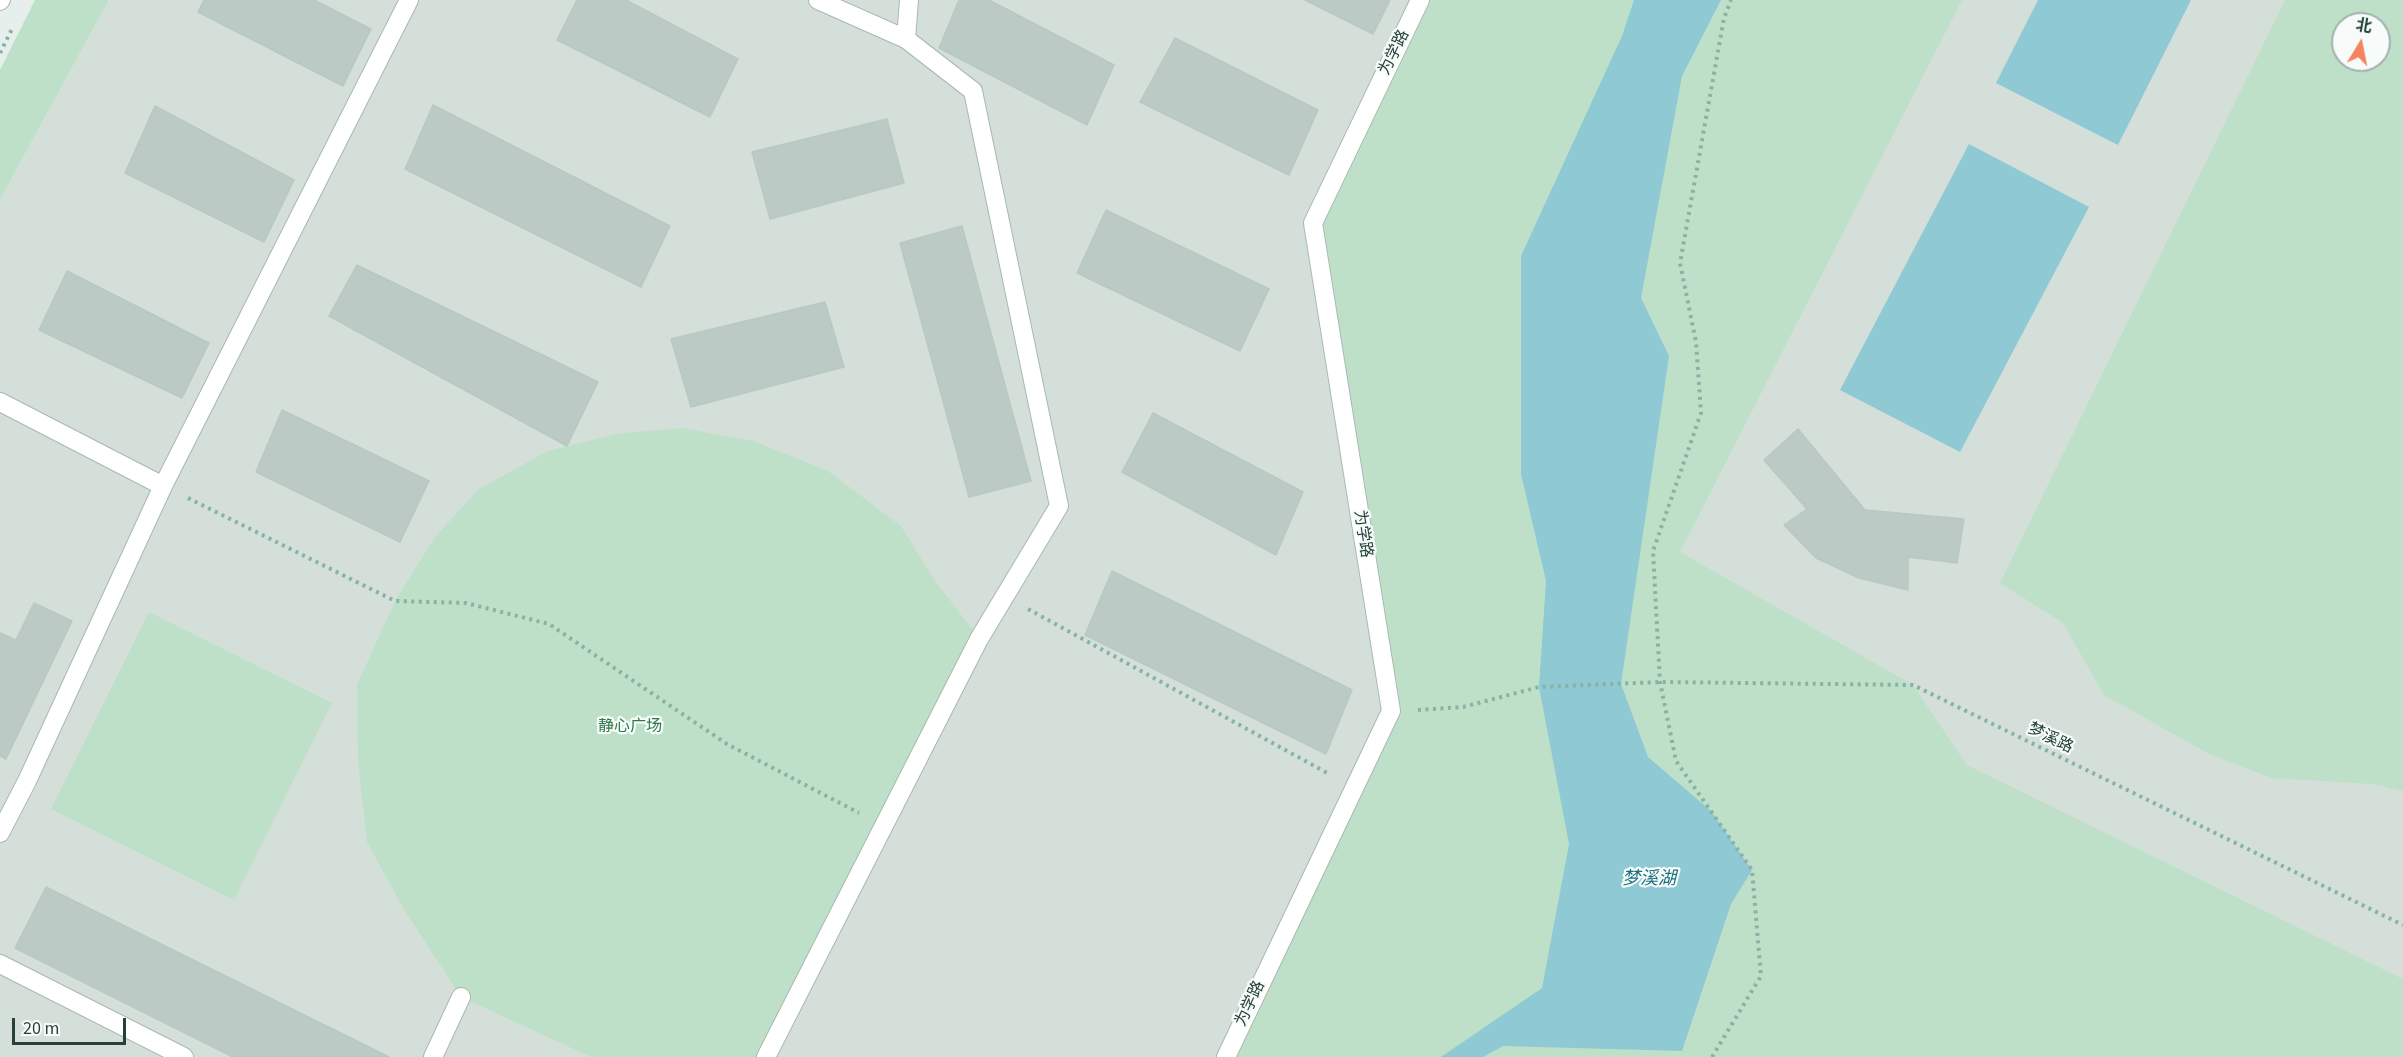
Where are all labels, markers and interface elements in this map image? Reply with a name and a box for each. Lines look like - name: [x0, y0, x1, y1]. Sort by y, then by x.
- north arrow: [2331, 12, 2391, 72]
- text: 北: [2354, 14, 2374, 38]
- street label: 为学路: [1376, 27, 1414, 79]
- street label: 为学路: [1349, 509, 1375, 559]
- park label: 静心广场: [598, 717, 662, 737]
- street label: 梦溪路: [2024, 720, 2076, 758]
- water label: 梦溪湖: [1622, 869, 1676, 891]
- street label: 为学路: [1232, 978, 1270, 1030]
- scale bar: [15, 1006, 129, 1044]
- text: 20 m: [23, 1016, 59, 1041]

